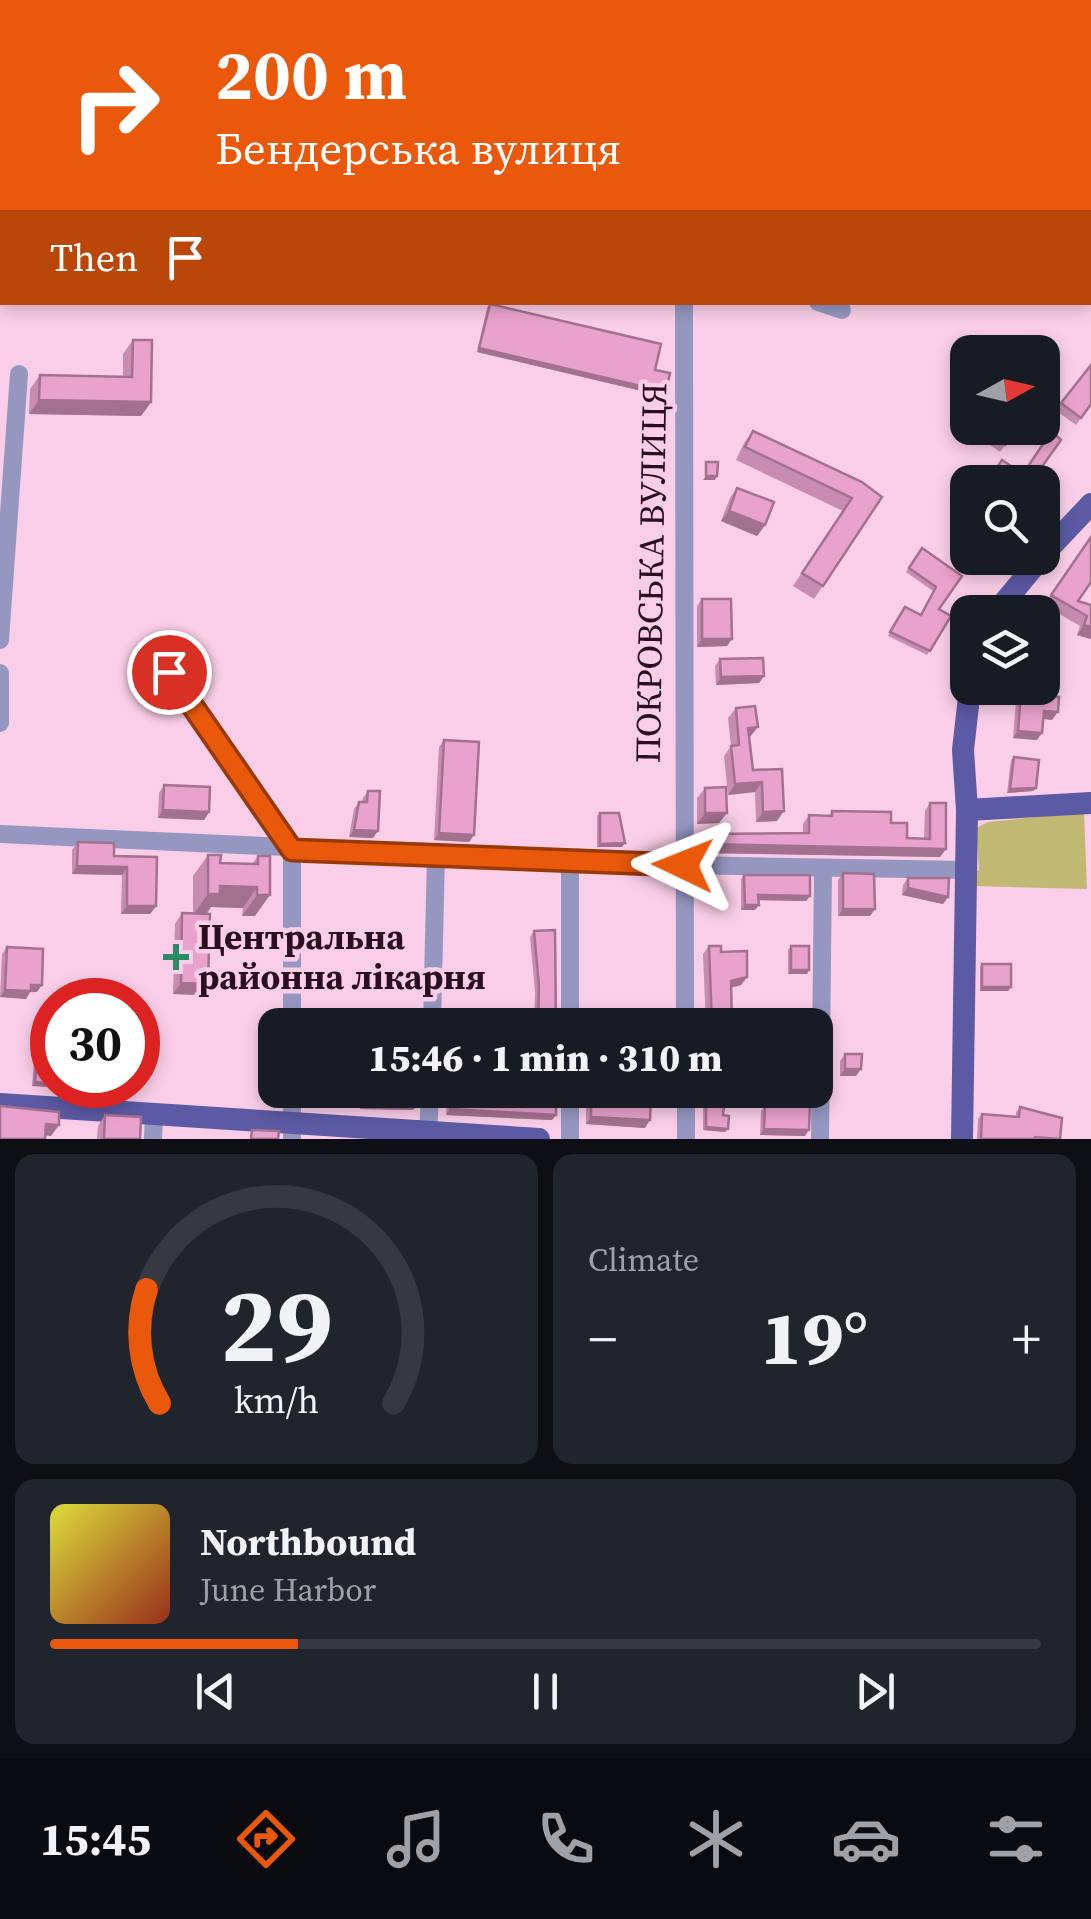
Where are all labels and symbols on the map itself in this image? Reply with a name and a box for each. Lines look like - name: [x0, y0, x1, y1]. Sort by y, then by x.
- north arrow: [950, 335, 1060, 445]
- street label: ПОКРОВСЬКА ВУЛИЦЯ: [624, 382, 678, 764]
- pin: [127, 630, 212, 715]
- position arrow: [631, 813, 735, 917]
- place label: Центральна районна лікарня: [198, 913, 486, 1001]
- marker: Центральна районна лікарня: [163, 944, 189, 970]
- speed limit sign: 30: [30, 978, 160, 1108]

